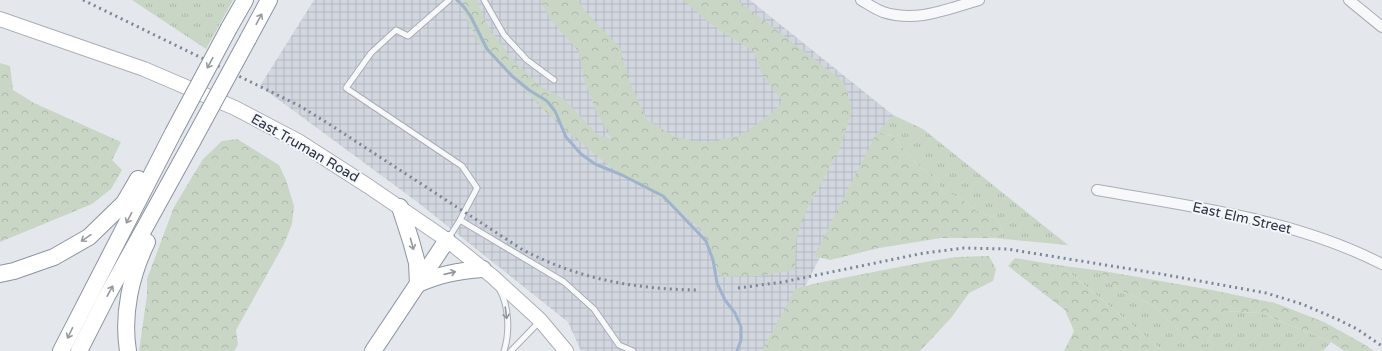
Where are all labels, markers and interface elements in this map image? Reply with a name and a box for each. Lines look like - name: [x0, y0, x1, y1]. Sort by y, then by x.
- one-way arrow: [255, 14, 263, 26]
- one-way arrow: [206, 57, 214, 69]
- street label: East Truman Road: [248, 110, 362, 186]
- street label: East Elm Street: [1191, 198, 1294, 238]
- one-way arrow: [125, 211, 132, 223]
- one-way arrow: [81, 234, 92, 242]
- one-way arrow: [409, 238, 416, 251]
- one-way arrow: [443, 269, 456, 276]
- one-way arrow: [106, 285, 114, 297]
- one-way arrow: [502, 306, 510, 319]
- one-way arrow: [66, 327, 73, 339]

